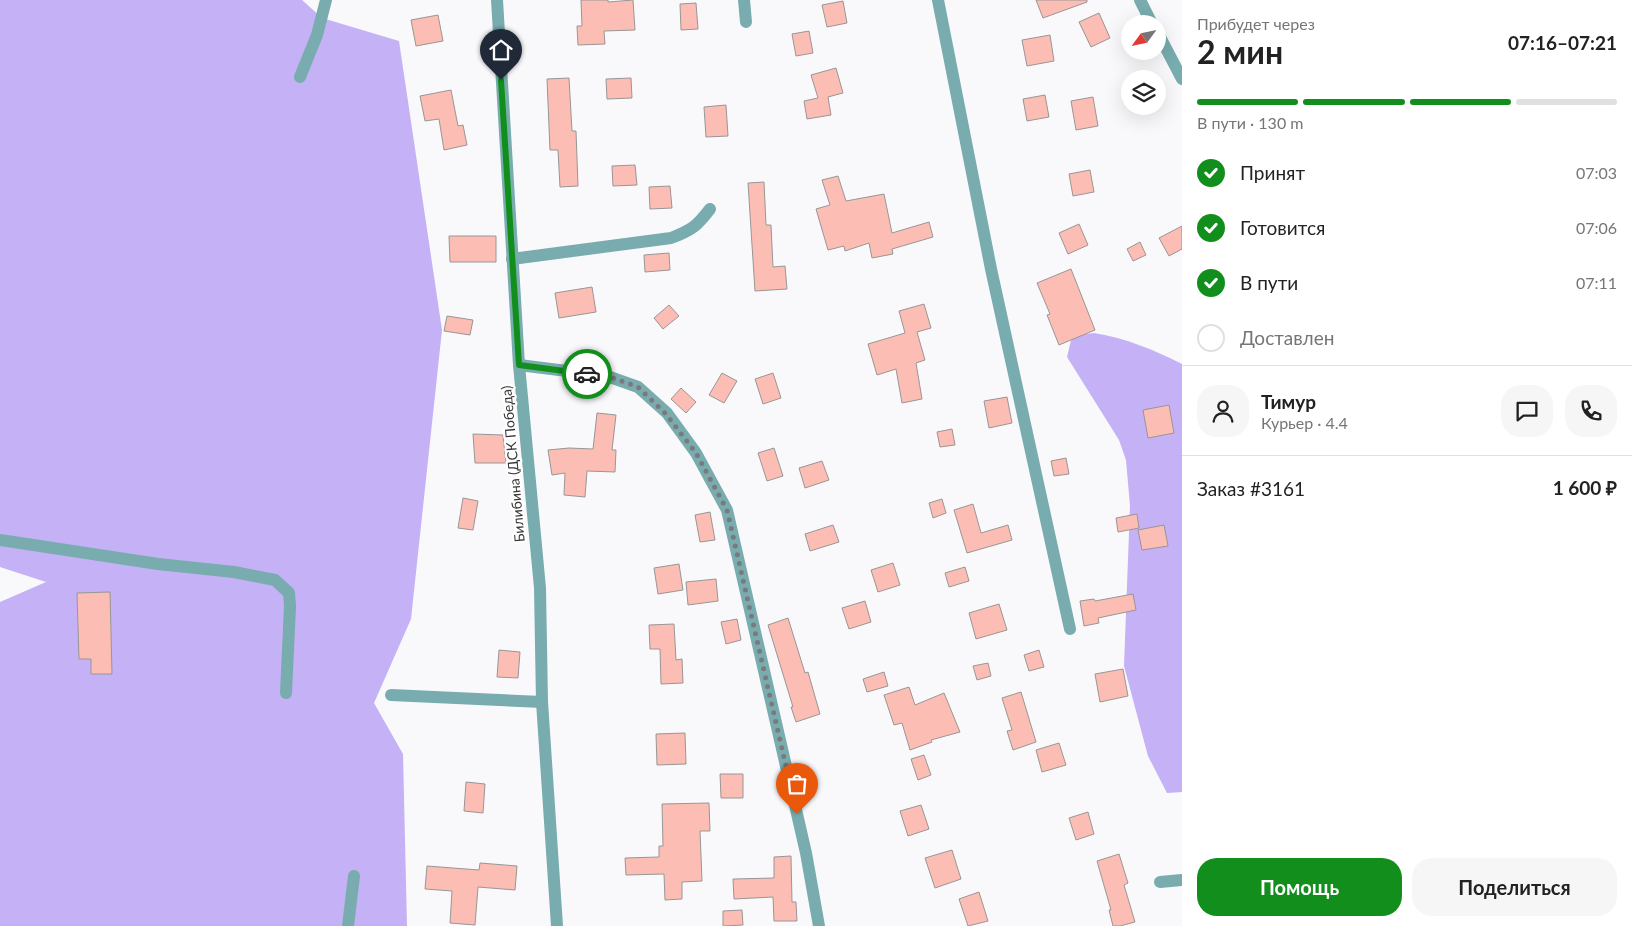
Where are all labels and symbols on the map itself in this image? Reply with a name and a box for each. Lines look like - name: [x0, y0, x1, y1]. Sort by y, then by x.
- north arrow: [1121, 15, 1166, 60]
- pin: [480, 29, 522, 80]
- courier: [562, 349, 612, 399]
- street label: Билибина (ДСК Победа): [497, 385, 528, 543]
- pin: [776, 763, 818, 814]

